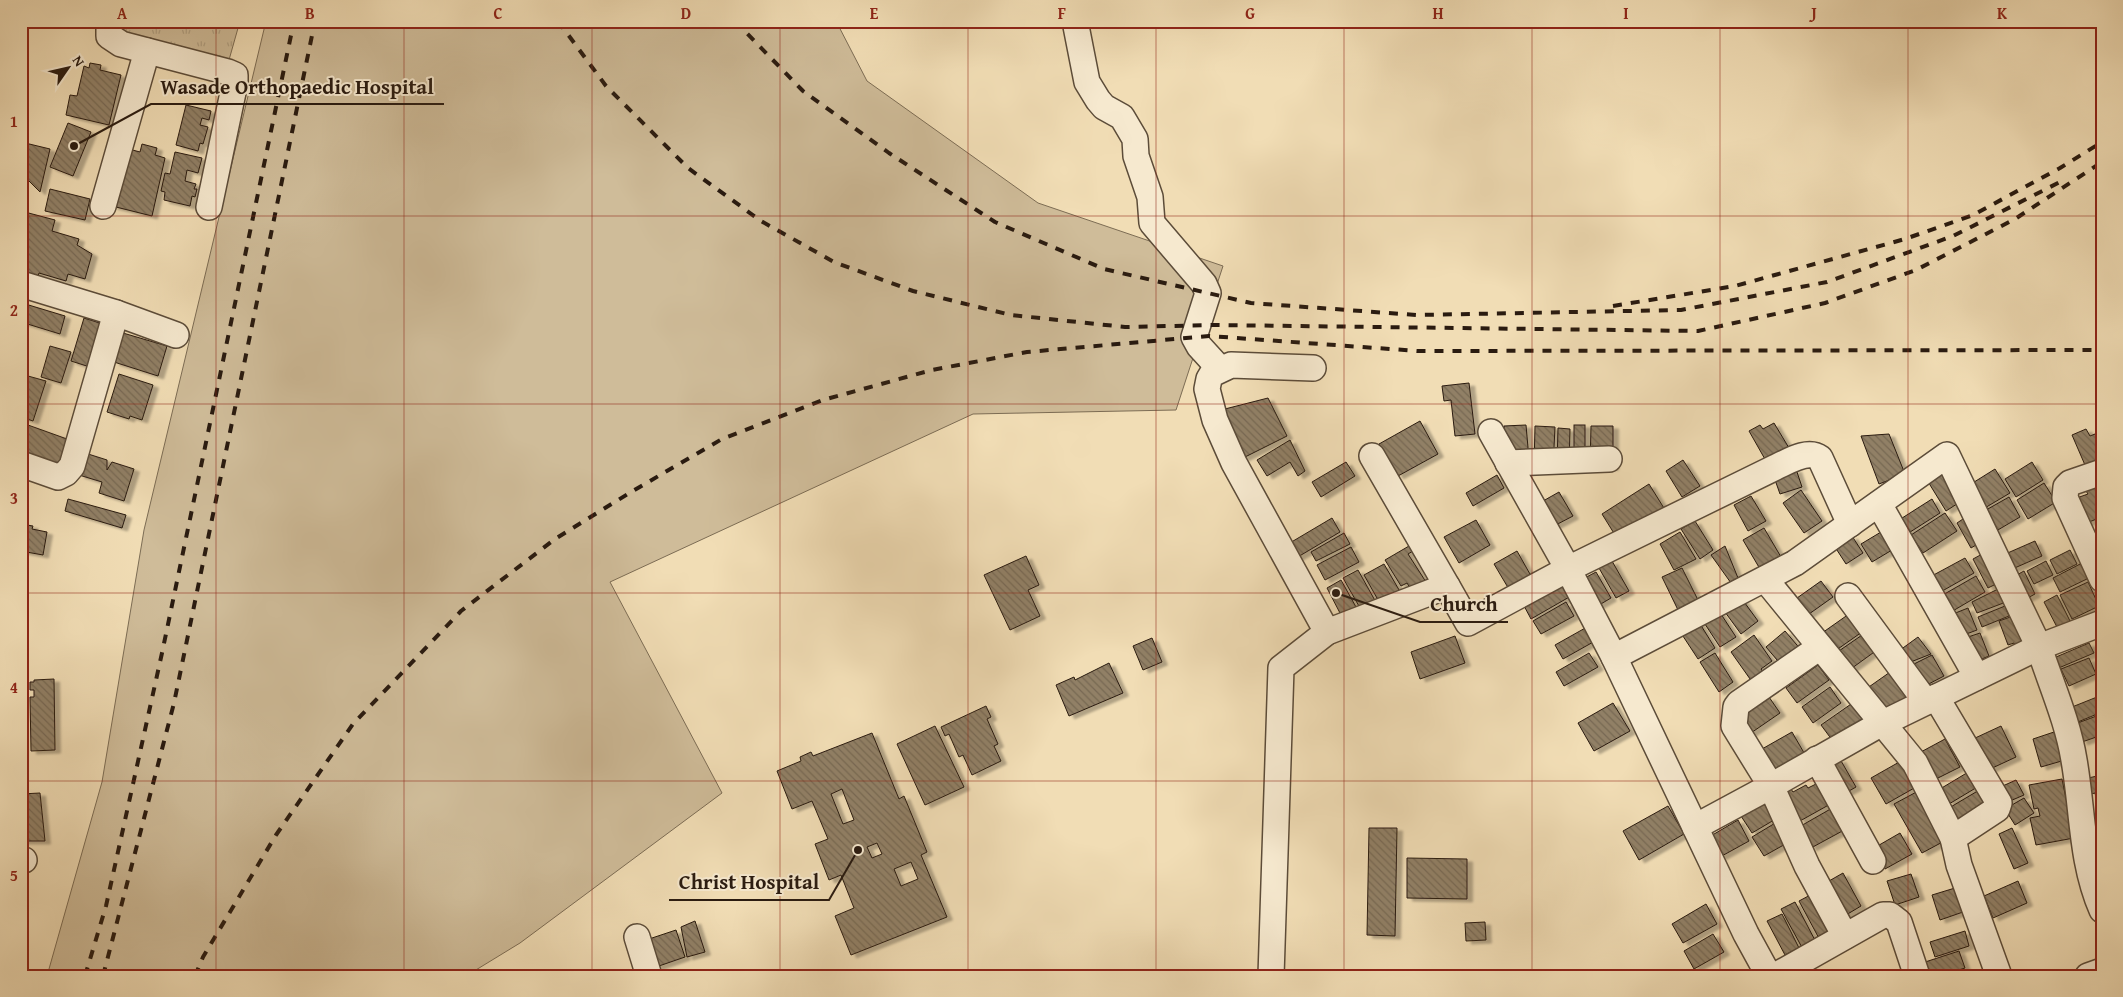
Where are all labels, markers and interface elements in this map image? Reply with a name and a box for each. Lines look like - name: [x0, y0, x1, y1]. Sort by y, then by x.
- text: A: [117, 1, 128, 25]
- text: B: [305, 1, 315, 25]
- text: C: [493, 1, 503, 25]
- text: D: [681, 1, 691, 25]
- text: E: [870, 1, 879, 25]
- text: F: [1058, 1, 1066, 25]
- text: G: [1245, 1, 1255, 25]
- text: H: [1432, 1, 1444, 25]
- text: I: [1623, 1, 1629, 25]
- text: J: [1808, 1, 1817, 25]
- text: K: [1997, 1, 2008, 25]
- north arrow: [42, 42, 92, 92]
- text: N: [68, 51, 90, 71]
- callout: Wasade Orthopaedic Hospital: [151, 68, 444, 104]
- text: Wasade Orthopaedic Hospital: [160, 71, 434, 102]
- text: 1: [10, 109, 18, 133]
- text: 2: [10, 298, 18, 322]
- text: 3: [10, 486, 18, 510]
- callout: Church: [1420, 586, 1508, 622]
- text: Church: [1430, 588, 1498, 619]
- text: 4: [10, 675, 18, 699]
- text: 5: [10, 863, 18, 887]
- callout: Christ Hospital: [669, 864, 829, 900]
- text: Christ Hospital: [679, 866, 820, 897]

